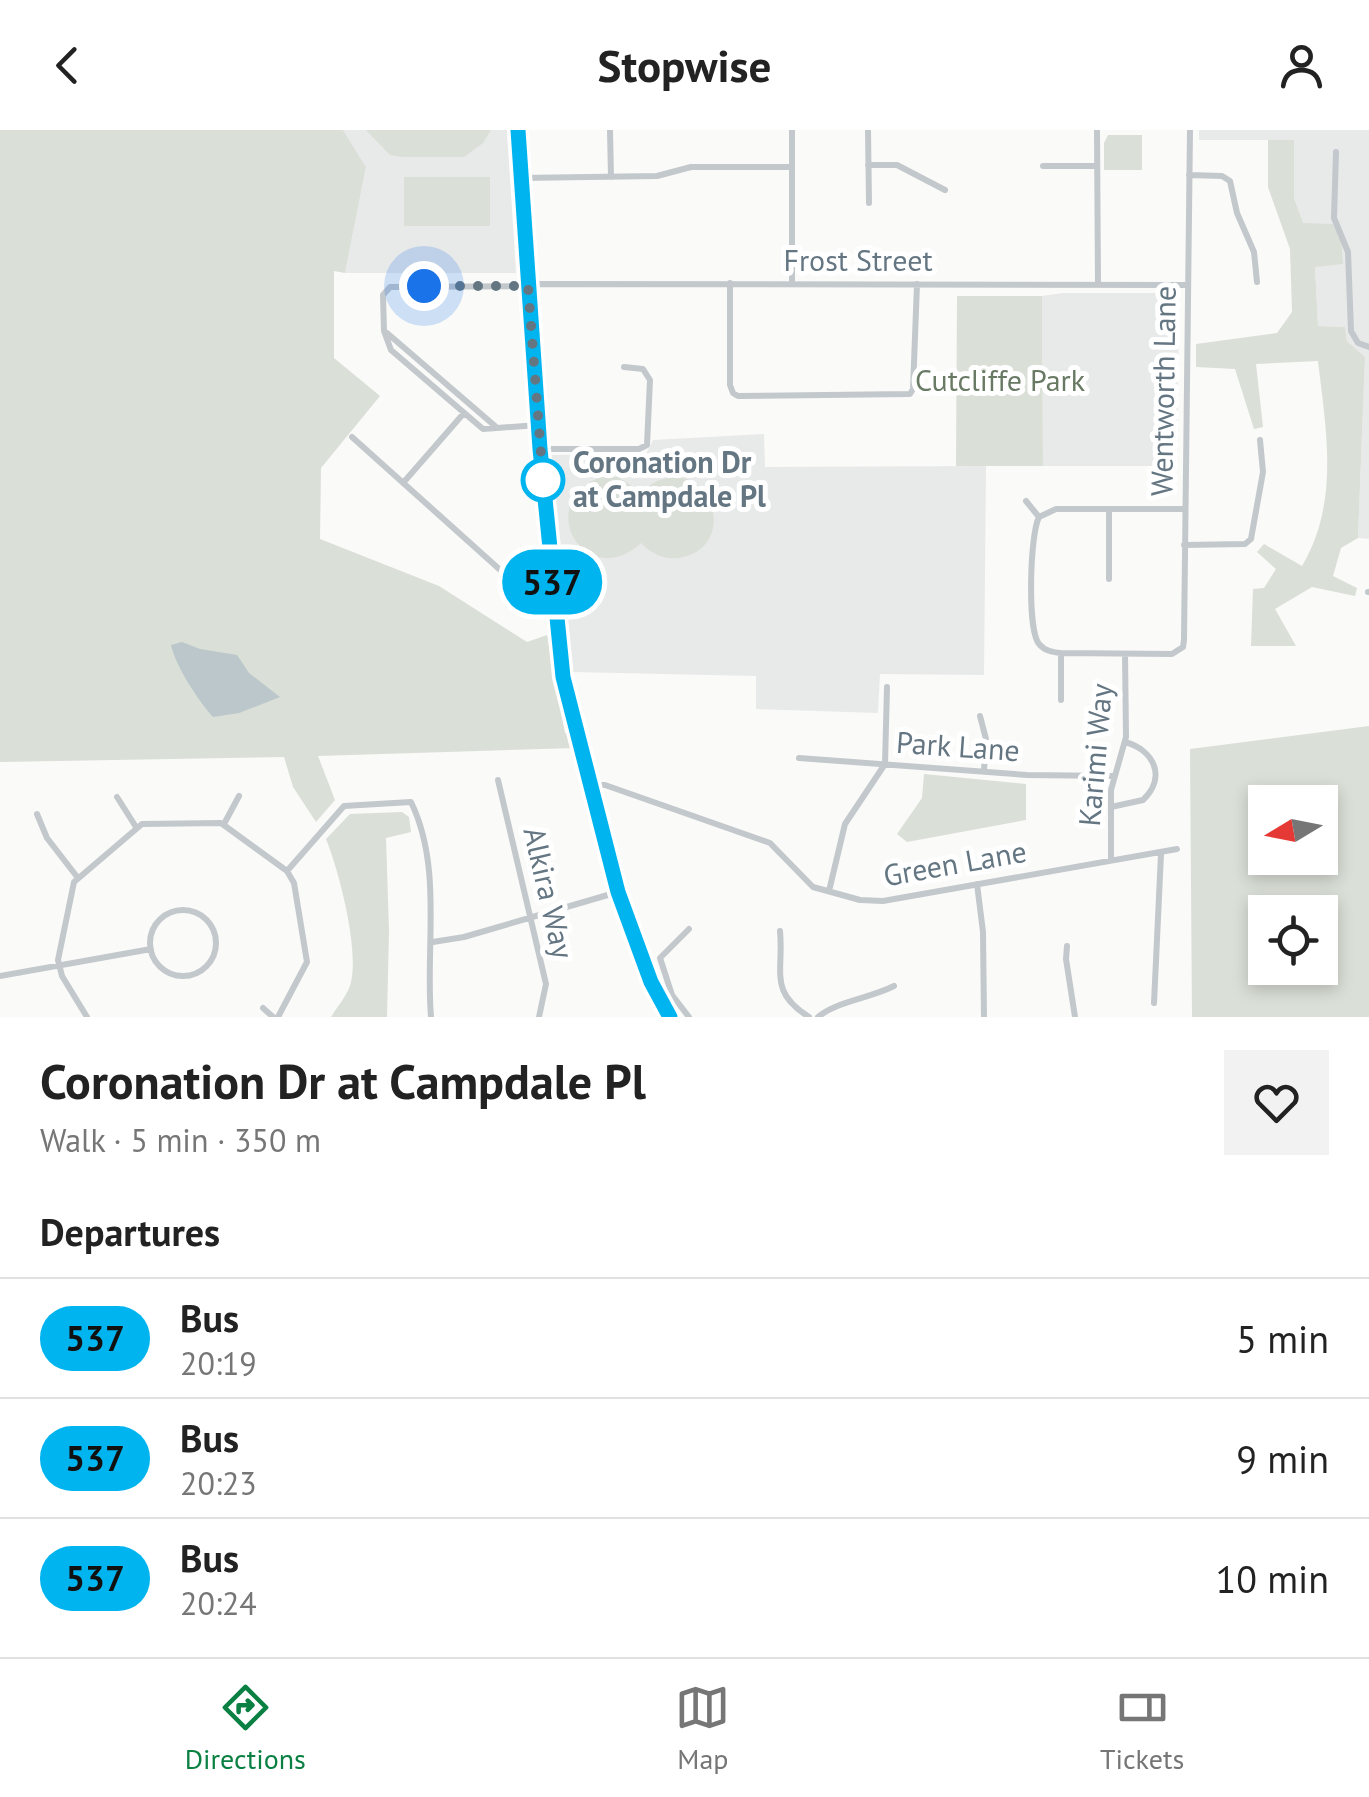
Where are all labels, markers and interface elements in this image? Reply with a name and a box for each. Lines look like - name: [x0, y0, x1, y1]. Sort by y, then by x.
- text: Stopwise: [598, 36, 771, 94]
- icon: back: [40, 38, 95, 93]
- icon: person: [1274, 38, 1329, 93]
- street label: Frost Street: [783, 240, 933, 279]
- your location: [399, 261, 449, 311]
- street label: Wentworth Lane: [1141, 285, 1184, 496]
- park label: Cutcliffe Park: [915, 360, 1086, 399]
- place label: Coronation Dr at Campdale Pl: [573, 442, 766, 515]
- marker: Coronation Dr at Campdale Pl: [522, 459, 564, 501]
- line badge: 537: [494, 550, 610, 614]
- text: 537: [522, 559, 582, 605]
- street label: Karimi Way: [1069, 682, 1120, 828]
- street label: Park Lane: [895, 722, 1021, 769]
- north arrow: [1248, 785, 1338, 875]
- map controls: [1248, 785, 1338, 985]
- street label: Alkira Way: [515, 823, 584, 962]
- street label: Green Lane: [880, 831, 1029, 894]
- button: locate: [1248, 895, 1338, 985]
- text: Coronation Dr at Campdale Pl: [40, 1050, 646, 1112]
- button: heart: [1224, 1050, 1329, 1155]
- text: Walk · 5 min · 350 m: [40, 1119, 321, 1161]
- text: Departures: [40, 1207, 220, 1256]
- text: Bus: [180, 1293, 239, 1342]
- text: 5 min: [1236, 1314, 1329, 1363]
- text: 537: [65, 1315, 125, 1361]
- text: 20:19: [180, 1342, 257, 1384]
- text: Bus: [180, 1413, 239, 1462]
- text: 9 min: [1236, 1434, 1329, 1483]
- text: 537: [65, 1435, 125, 1481]
- text: 20:23: [180, 1462, 257, 1504]
- text: Bus: [180, 1533, 239, 1582]
- text: 10 min: [1216, 1554, 1329, 1603]
- text: 537: [65, 1555, 125, 1601]
- text: 20:24: [180, 1582, 257, 1624]
- tab: Directions: [185, 1680, 306, 1777]
- tab: Map: [675, 1680, 730, 1777]
- tab: Tickets: [1100, 1680, 1184, 1777]

